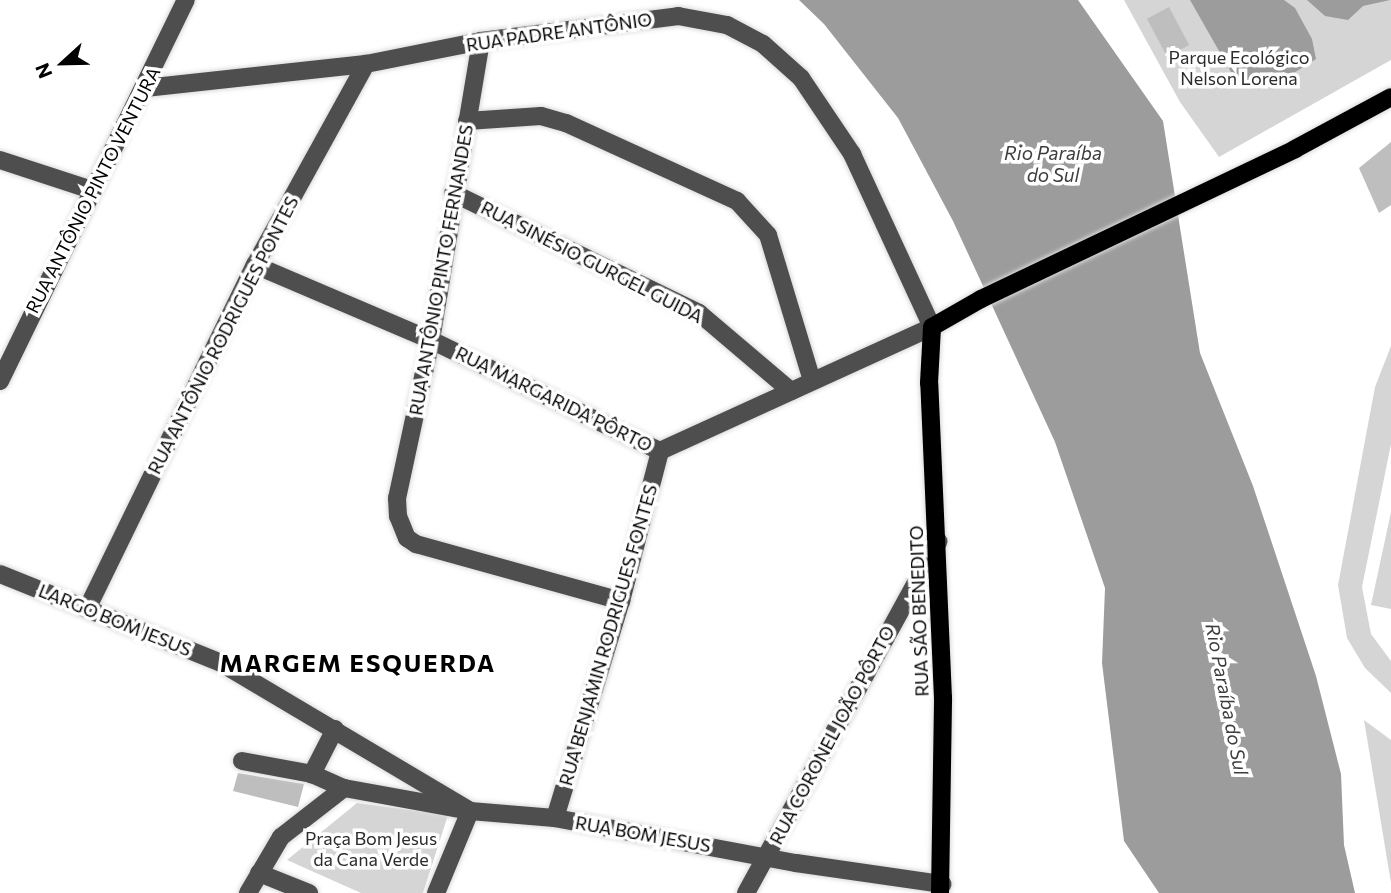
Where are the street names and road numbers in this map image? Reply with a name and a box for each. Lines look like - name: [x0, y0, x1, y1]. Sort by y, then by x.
- street label: RUA PADRE ANTÔNIO: [465, 8, 653, 56]
- street label: RUA ANTÔNIO PINTO VENTURA: [21, 63, 165, 317]
- street label: RUA ANTÔNIO PINTO FERNANDES: [405, 123, 477, 417]
- street label: RUA ANTÔNIO RODRIGUES PONTES: [143, 193, 303, 477]
- street label: RUA SINÉSIO GURGEL GUIDA: [477, 197, 707, 327]
- street label: RUA MARGARIDA PÔRTO: [452, 342, 656, 456]
- street label: RUA BENJAMIN RODRIGUES FONTES: [555, 482, 661, 788]
- street label: RUA SÃO BENEDITO: [905, 525, 933, 697]
- street label: LARGO BOM JESUS: [36, 580, 194, 660]
- street label: RUA CORONEL JOÃO PÔRTO: [765, 622, 899, 848]
- street label: RUA BOM JESUS: [574, 811, 712, 857]

